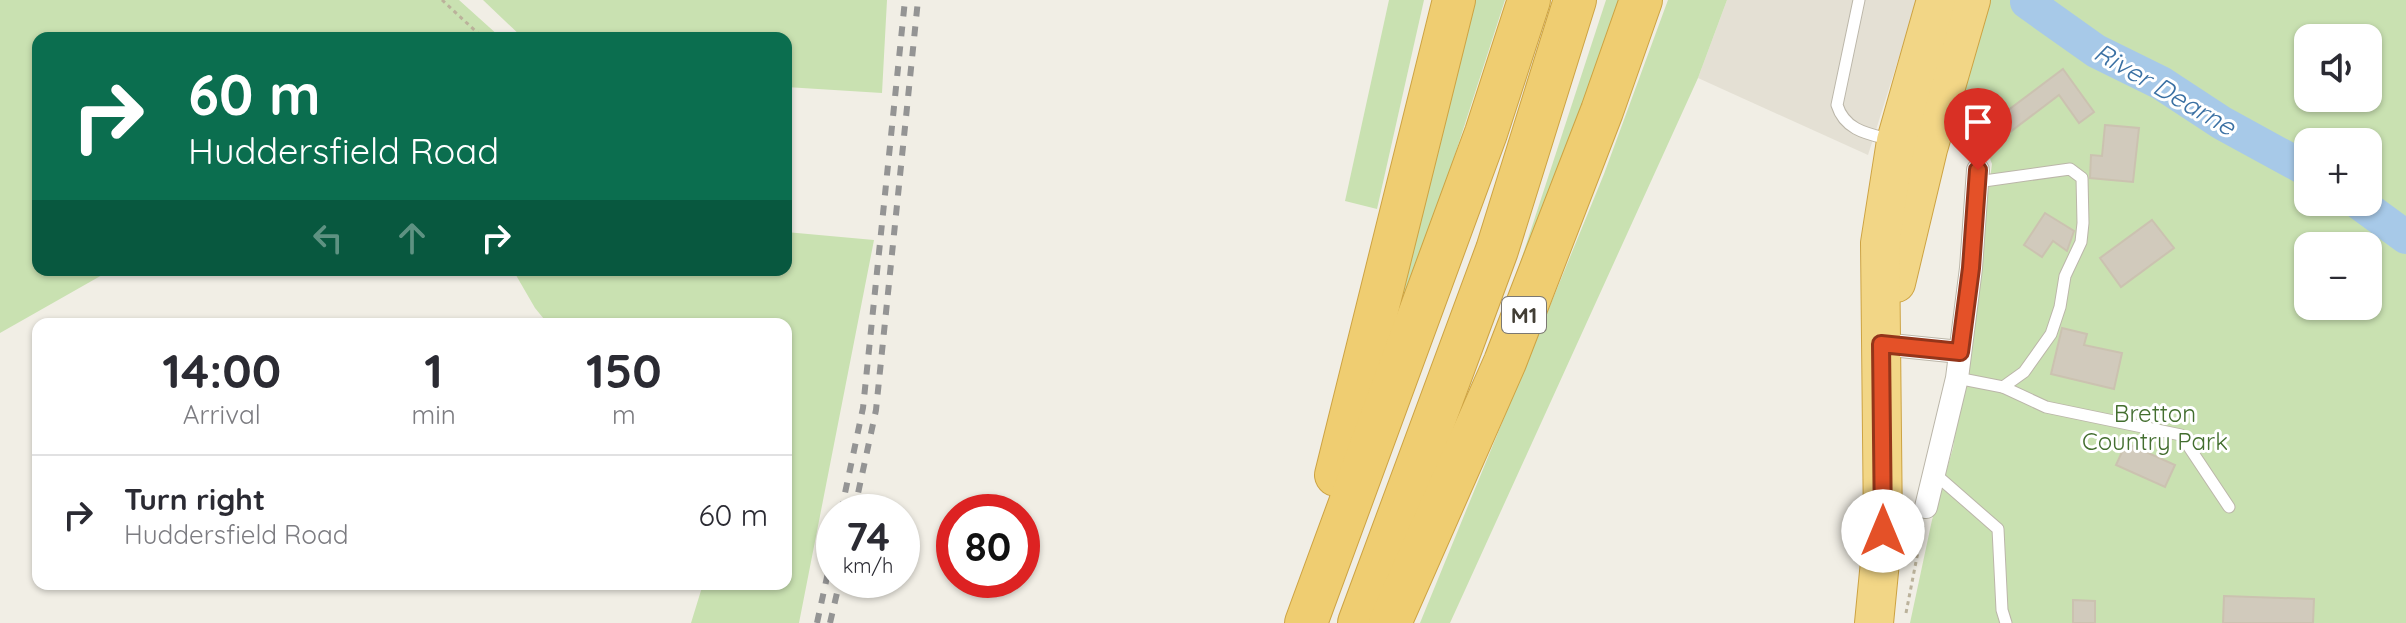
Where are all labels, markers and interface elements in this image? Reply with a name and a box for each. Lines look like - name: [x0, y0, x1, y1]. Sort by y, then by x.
- map controls: [2294, 24, 2382, 320]
- button: sound: [2294, 24, 2382, 112]
- water label: River Dearne: [2089, 35, 2243, 143]
- text: 60 m: [188, 59, 321, 129]
- icon: right: [56, 64, 160, 168]
- pin: [1944, 88, 2012, 170]
- icon: arrive: [1956, 100, 2000, 144]
- text: Huddersfield Road: [188, 128, 499, 173]
- button: +: [2294, 128, 2382, 216]
- icon: left: [306, 216, 350, 260]
- icon: ahead: [390, 216, 434, 260]
- icon: right: [474, 216, 518, 260]
- button: −: [2294, 232, 2382, 320]
- road number: M1: [1502, 297, 1546, 333]
- text: 14:00: [162, 340, 281, 400]
- text: 1: [424, 340, 443, 400]
- text: 150: [586, 340, 662, 400]
- text: Arrival: [183, 398, 261, 431]
- text: min: [411, 398, 456, 431]
- text: m: [612, 398, 636, 431]
- park label: Bretton Country Park: [2082, 398, 2228, 456]
- text: Turn right: [124, 480, 265, 518]
- position arrow: [1841, 489, 1925, 573]
- icon: right: [56, 493, 100, 537]
- speed limit sign: 80: [936, 494, 1040, 598]
- text: 60 m: [698, 496, 768, 534]
- text: 74: [846, 511, 890, 561]
- text: Huddersfield Road: [124, 518, 349, 551]
- text: km/h: [843, 553, 893, 578]

